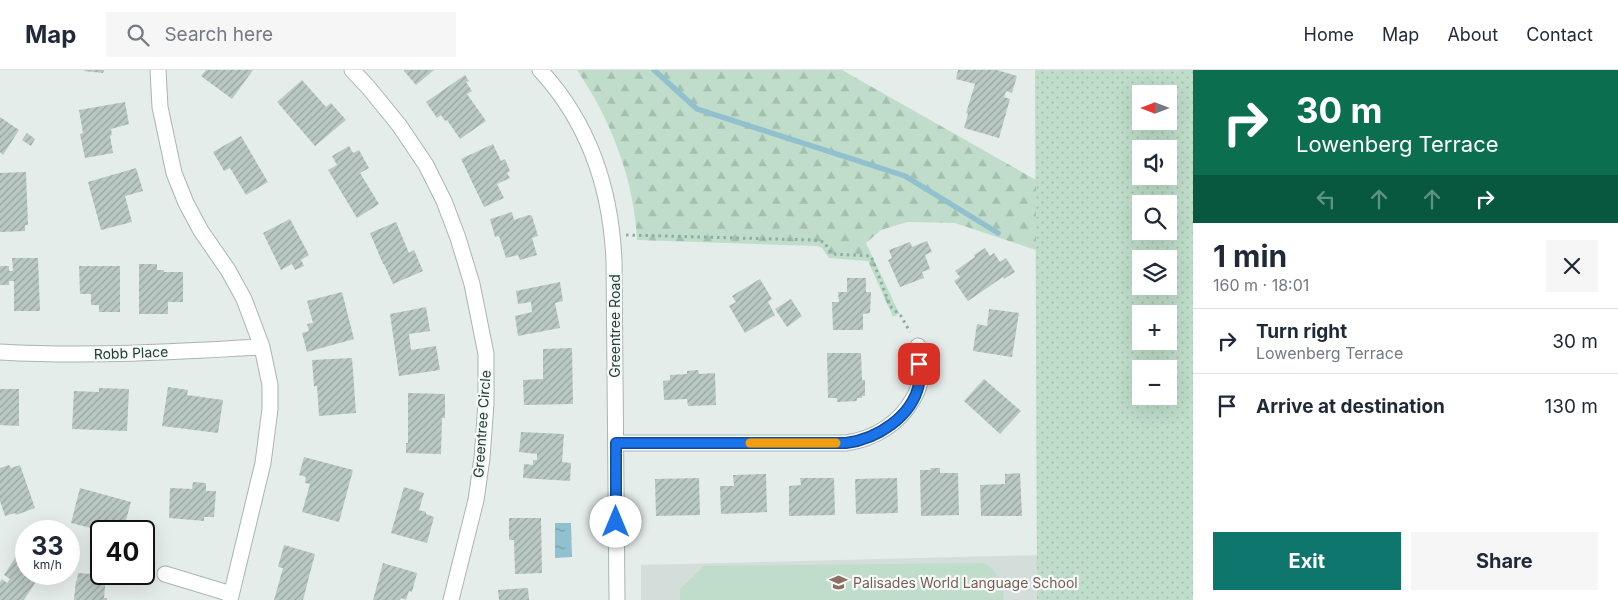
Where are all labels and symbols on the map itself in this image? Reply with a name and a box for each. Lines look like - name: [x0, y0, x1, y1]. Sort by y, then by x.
- north arrow: [1132, 85, 1178, 130]
- street label: Greentree Road: [606, 274, 623, 378]
- street label: Robb Place: [93, 343, 169, 362]
- pin: [898, 343, 940, 385]
- street label: Greentree Circle: [469, 369, 494, 479]
- position arrow: [589, 495, 641, 547]
- speed limit sign: 40: [90, 520, 155, 585]
- school or university icon: Palisades World Language School: [829, 573, 849, 593]
- place label: Palisades World Language School: [853, 574, 1078, 591]

